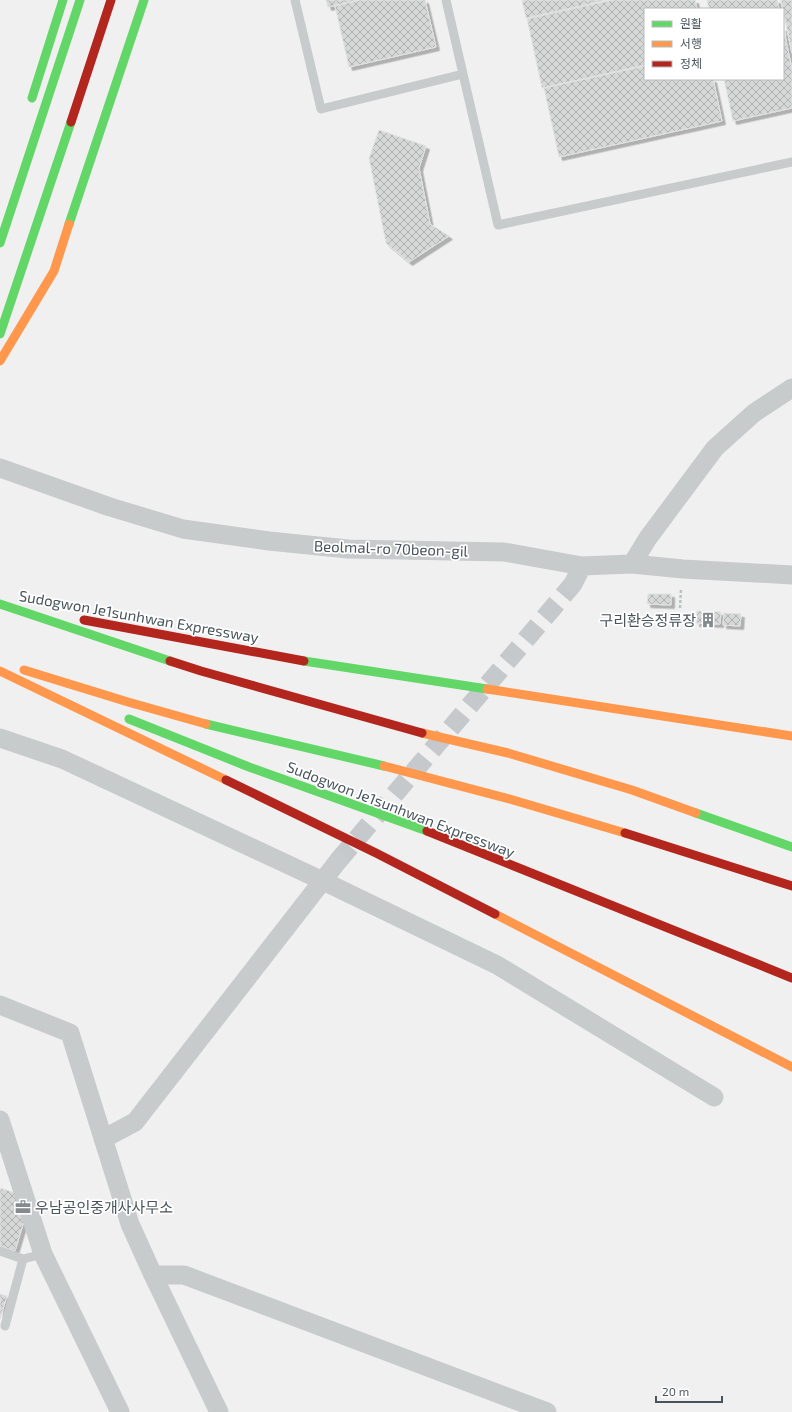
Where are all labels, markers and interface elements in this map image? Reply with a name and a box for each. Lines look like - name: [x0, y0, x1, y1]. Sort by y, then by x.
- legend: [644, 8, 784, 80]
- text: 원활: [680, 16, 702, 30]
- text: 서행: [680, 36, 702, 50]
- text: 정체: [680, 56, 702, 70]
- street label: Beolmal-ro 70beon-gil: [314, 536, 469, 560]
- street label: Sudogwon Je1sunhwan Expressway: [18, 586, 260, 646]
- place label: 구리환승정류장: [599, 611, 696, 629]
- building icon: 구리환승정류장: [699, 611, 717, 629]
- street label: Sudogwon Je1sunhwan Expressway: [284, 757, 518, 861]
- office icon: 우남공인중개사사무소: [14, 1198, 32, 1216]
- place label: 우남공인중개사사무소: [35, 1198, 173, 1216]
- scale bar: [656, 1378, 722, 1404]
- text: 20 m: [662, 1384, 689, 1398]

